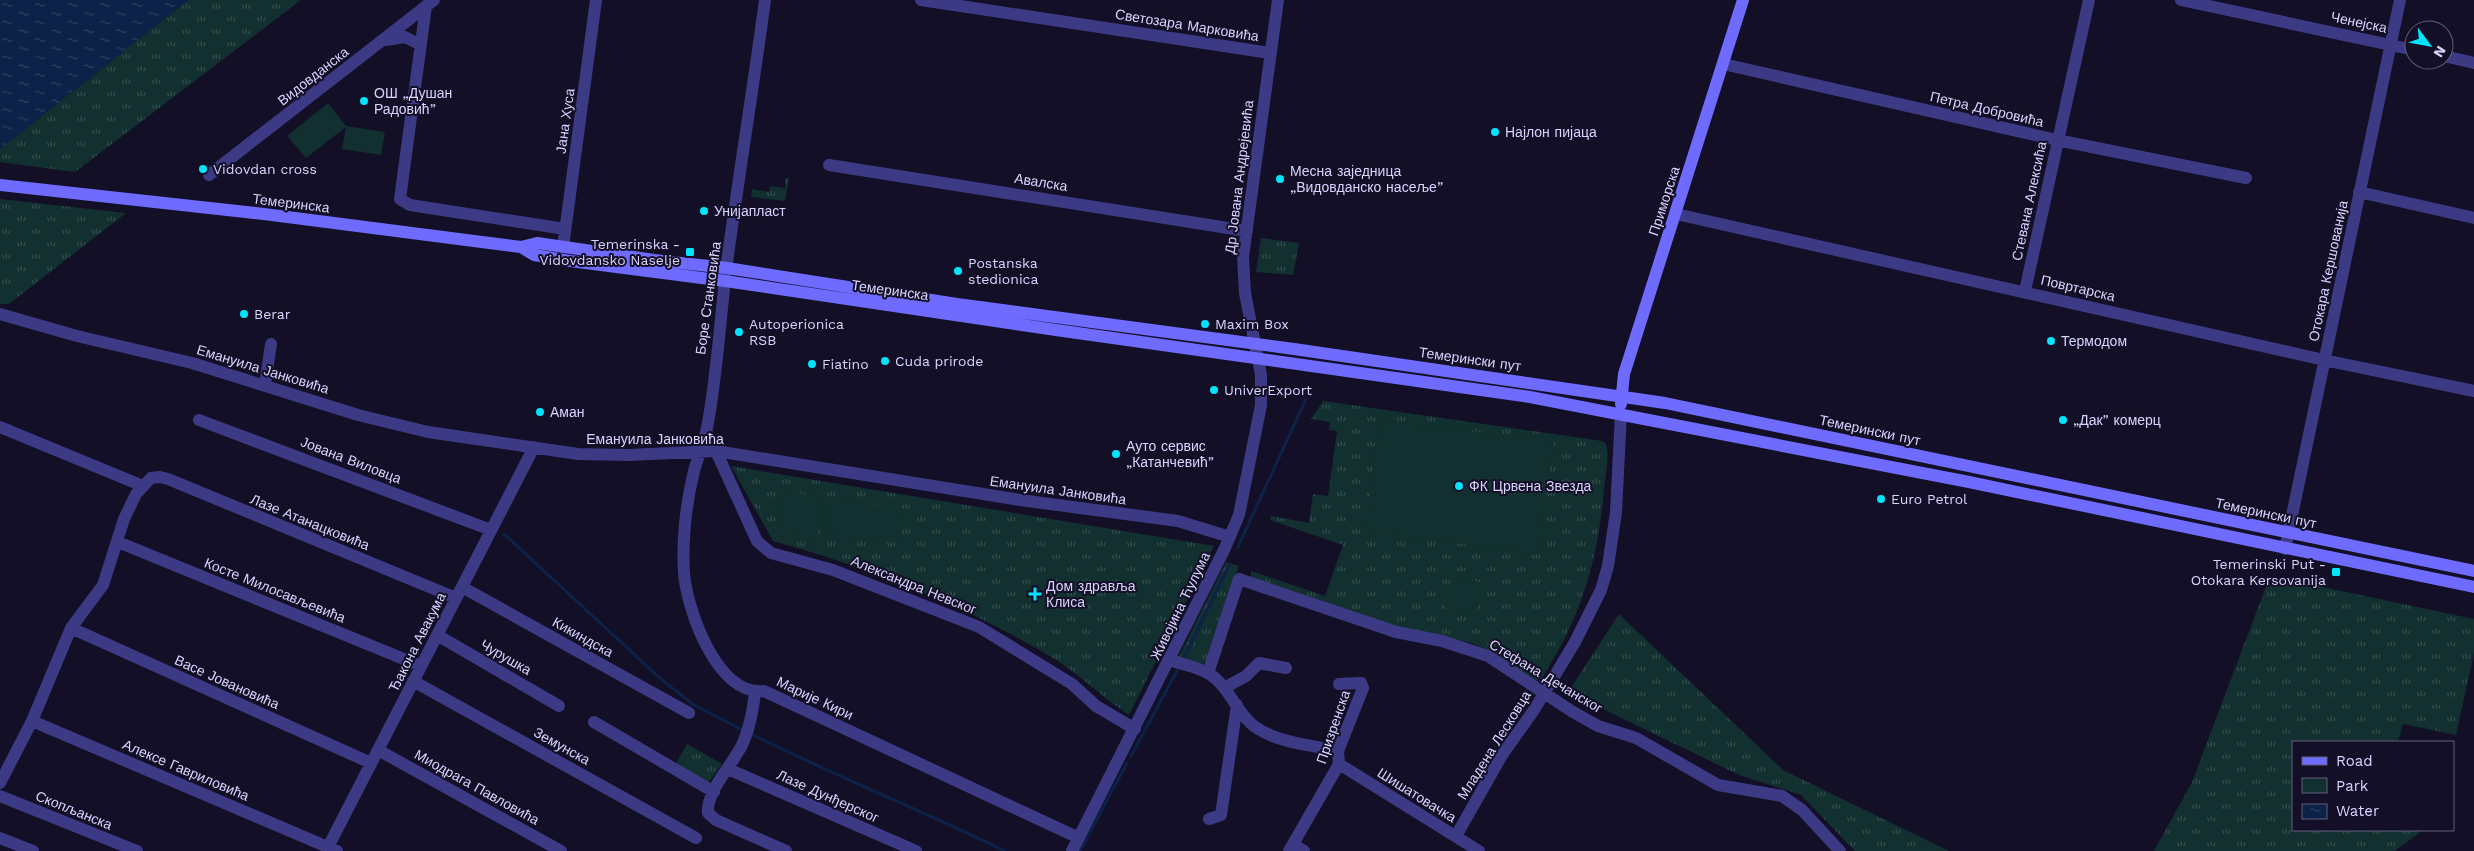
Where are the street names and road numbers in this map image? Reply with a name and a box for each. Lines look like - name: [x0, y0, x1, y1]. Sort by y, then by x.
- street label: Светозара Марковића: [1114, 6, 1260, 44]
- street label: Ченејска: [2329, 8, 2389, 36]
- street label: Видовданска: [274, 43, 352, 109]
- street label: Јана Хуса: [553, 87, 578, 155]
- street label: Петра Добровића: [1929, 88, 2046, 130]
- street label: Др Јована Андрејевића: [1222, 99, 1256, 255]
- street label: Стевана Алексића: [2009, 140, 2049, 262]
- street label: Приморска: [1645, 164, 1683, 238]
- street label: Авалска: [1013, 170, 1069, 194]
- street label: Темеринска: [252, 190, 331, 216]
- street label: Отокара Кершованија: [2305, 199, 2351, 343]
- street label: Боре Станковића: [692, 240, 724, 356]
- street label: Повртарска: [2039, 272, 2117, 304]
- street label: Темеринска: [850, 277, 930, 303]
- street label: Емануила Јанковића: [195, 341, 331, 397]
- street label: Темерински пут: [1418, 344, 1523, 374]
- street label: Темерински пут: [1818, 411, 1923, 449]
- street label: Емануила Јанковића: [586, 431, 724, 447]
- street label: Јована Виловца: [298, 433, 404, 487]
- street label: Емануила Јанковића: [989, 473, 1127, 508]
- street label: Лазе Атанацковића: [248, 491, 372, 553]
- street label: Темерински пут: [2214, 494, 2319, 532]
- street label: Живојина Ћулума: [1147, 549, 1213, 663]
- street label: Александра Невског: [849, 552, 979, 618]
- street label: Косте Милосављевића: [202, 554, 348, 626]
- street label: Ђакона Авакума: [385, 590, 449, 694]
- street label: Кикиндска: [550, 614, 616, 660]
- street label: Чурушка: [478, 636, 535, 678]
- street label: Стефана Дечанског: [1486, 636, 1606, 716]
- street label: Васе Јовановића: [172, 652, 282, 712]
- street label: Марије Кири: [774, 673, 856, 723]
- street label: Призренска: [1313, 688, 1353, 766]
- street label: Младена Лесковца: [1454, 688, 1534, 802]
- street label: Земунска: [531, 724, 593, 768]
- street label: Алексе Гавриловића: [120, 736, 252, 804]
- street label: Миодрага Павловића: [412, 746, 542, 828]
- street label: Шишатовачка: [1375, 764, 1459, 826]
- street label: Лазе Дунђерског: [775, 766, 881, 826]
- street label: Скопљанска: [33, 787, 115, 833]

